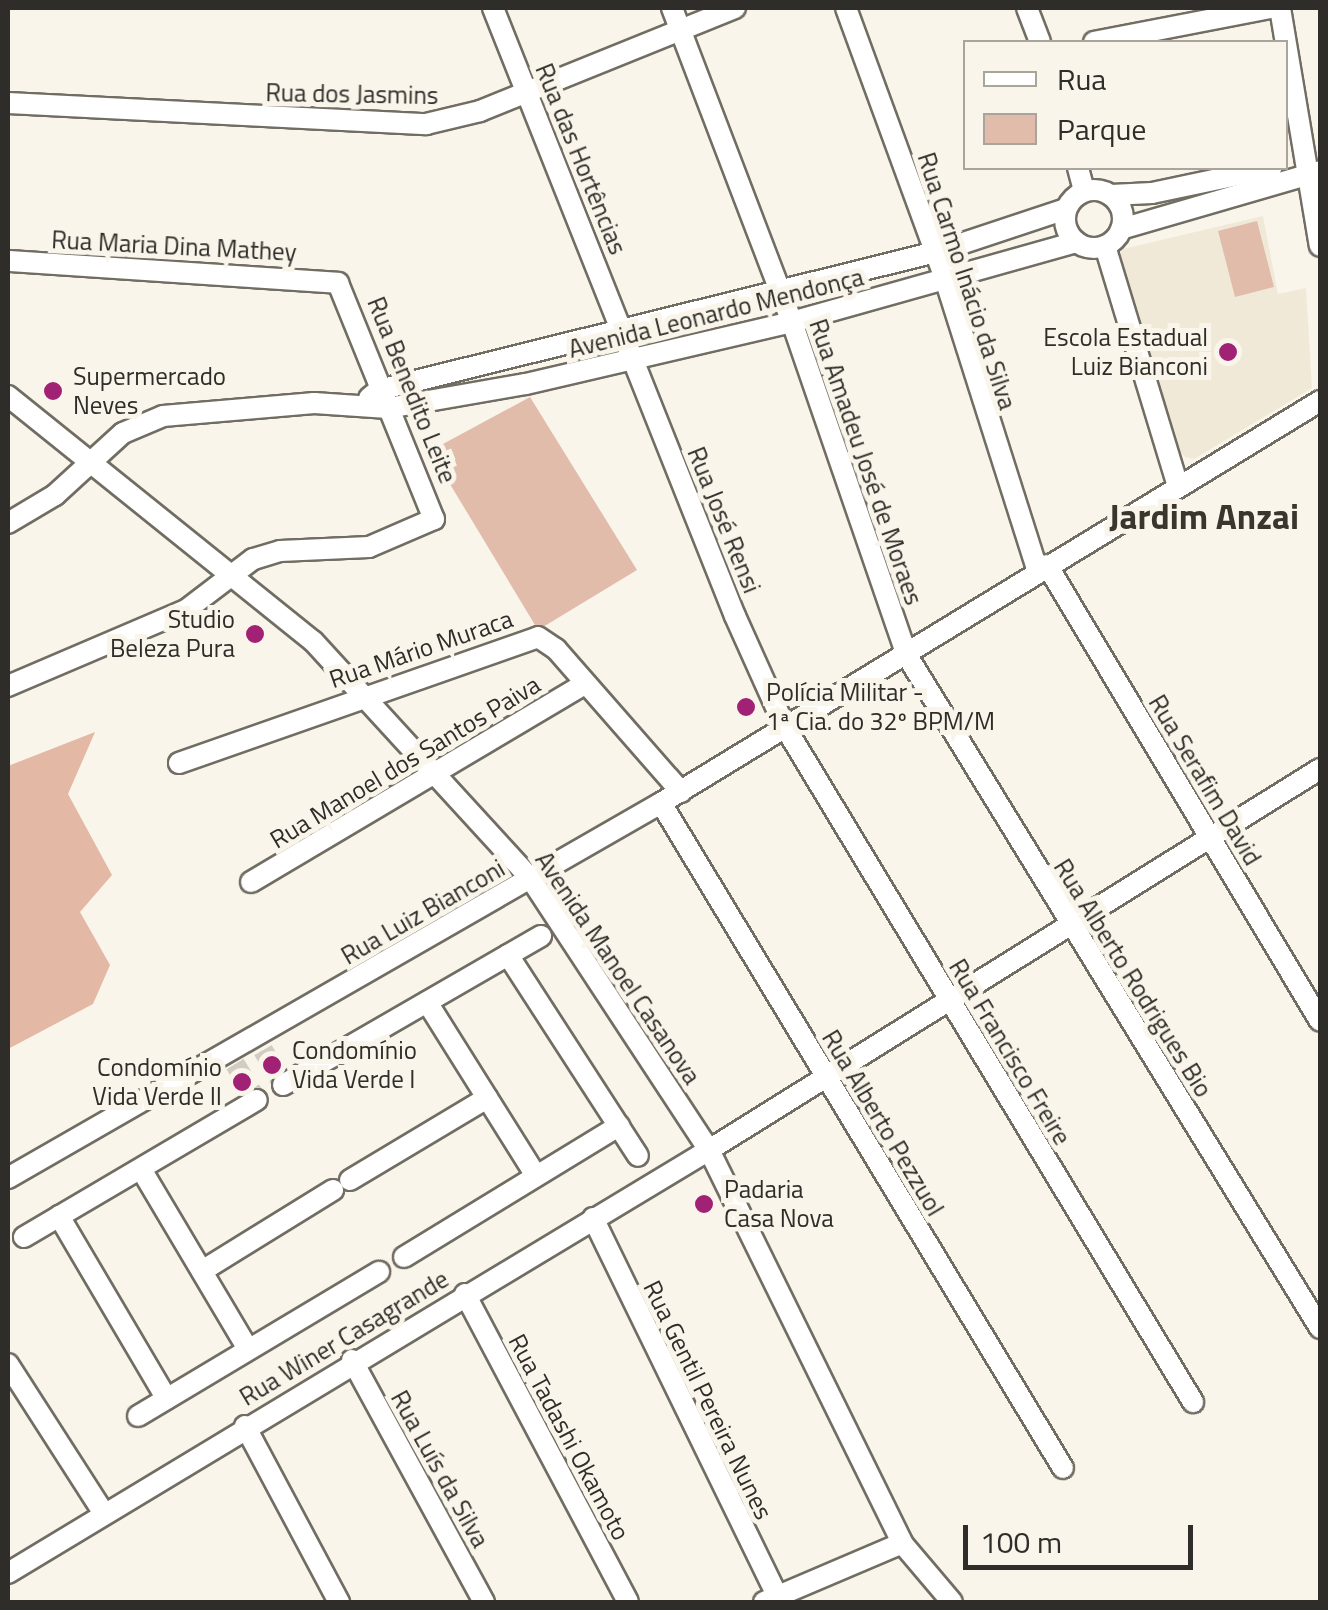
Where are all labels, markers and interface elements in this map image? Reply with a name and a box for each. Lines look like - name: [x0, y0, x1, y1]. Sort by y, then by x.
- legend: [963, 40, 1288, 170]
- text: Rua: [1057, 56, 1106, 102]
- street label: Rua das Hortências: [529, 59, 633, 259]
- street label: Rua dos Jasmins: [265, 77, 439, 111]
- text: Parque: [1057, 106, 1147, 152]
- street label: Rua Carmo Inácio da Silva: [911, 149, 1023, 413]
- street label: Rua Maria Dina Mathey: [51, 225, 297, 267]
- street label: Avenida Leonardo Mendonça: [565, 262, 867, 364]
- street label: Rua Benedito Leite: [361, 292, 463, 488]
- street label: Rua Amadeu José de Moraes: [803, 315, 929, 609]
- place label: Escola Estadual Luiz Bianconi: [1043, 323, 1208, 382]
- marker: Escola Estadual Luiz Bianconi: [1217, 341, 1239, 363]
- place label: Supermercado Neves: [73, 362, 226, 421]
- marker: Supermercado Neves: [42, 380, 64, 402]
- street label: Rua José Rensi: [681, 443, 767, 597]
- district label: Jardim Anzai: [1109, 495, 1299, 537]
- street label: Rua Mário Muraca: [325, 604, 517, 694]
- place label: Studio Beleza Pura: [110, 605, 235, 664]
- marker: Studio Beleza Pura: [244, 623, 266, 645]
- street label: Rua Manoel dos Santos Paiva: [264, 669, 546, 855]
- place label: Polícia Militar - 1ª Cia. do 32º BPM/M: [766, 678, 995, 737]
- street label: Rua Serafim David: [1142, 689, 1268, 871]
- marker: Polícia Militar - 1ª Cia. do 32º BPM/M: [735, 696, 757, 718]
- street label: Avenida Manoel Casanova: [529, 846, 707, 1090]
- street label: Rua Luiz Bianconi: [336, 853, 510, 971]
- street label: Rua Alberto Rodrigues Bio: [1047, 853, 1219, 1103]
- street label: Rua Francisco Freire: [943, 954, 1077, 1150]
- street label: Rua Alberto Pezzuol: [816, 1025, 950, 1221]
- place label: Condomínio Vida Verde I: [292, 1036, 417, 1095]
- place label: Condomínio Vida Verde II: [92, 1053, 222, 1112]
- marker: Condomínio Vida Verde I: [261, 1054, 283, 1076]
- marker: Condomínio Vida Verde II: [231, 1071, 253, 1093]
- place label: Padaria Casa Nova: [724, 1175, 834, 1234]
- marker: Padaria Casa Nova: [693, 1193, 715, 1215]
- street label: Rua Winer Casagrande: [234, 1264, 454, 1412]
- street label: Rua Gentil Pereira Nunes: [637, 1276, 779, 1524]
- street label: Rua Tadashi Okamoto: [502, 1329, 636, 1545]
- street label: Rua Luís da Silva: [385, 1385, 495, 1553]
- scale bar: [968, 1505, 1198, 1567]
- text: 100 m: [980, 1519, 1062, 1565]

